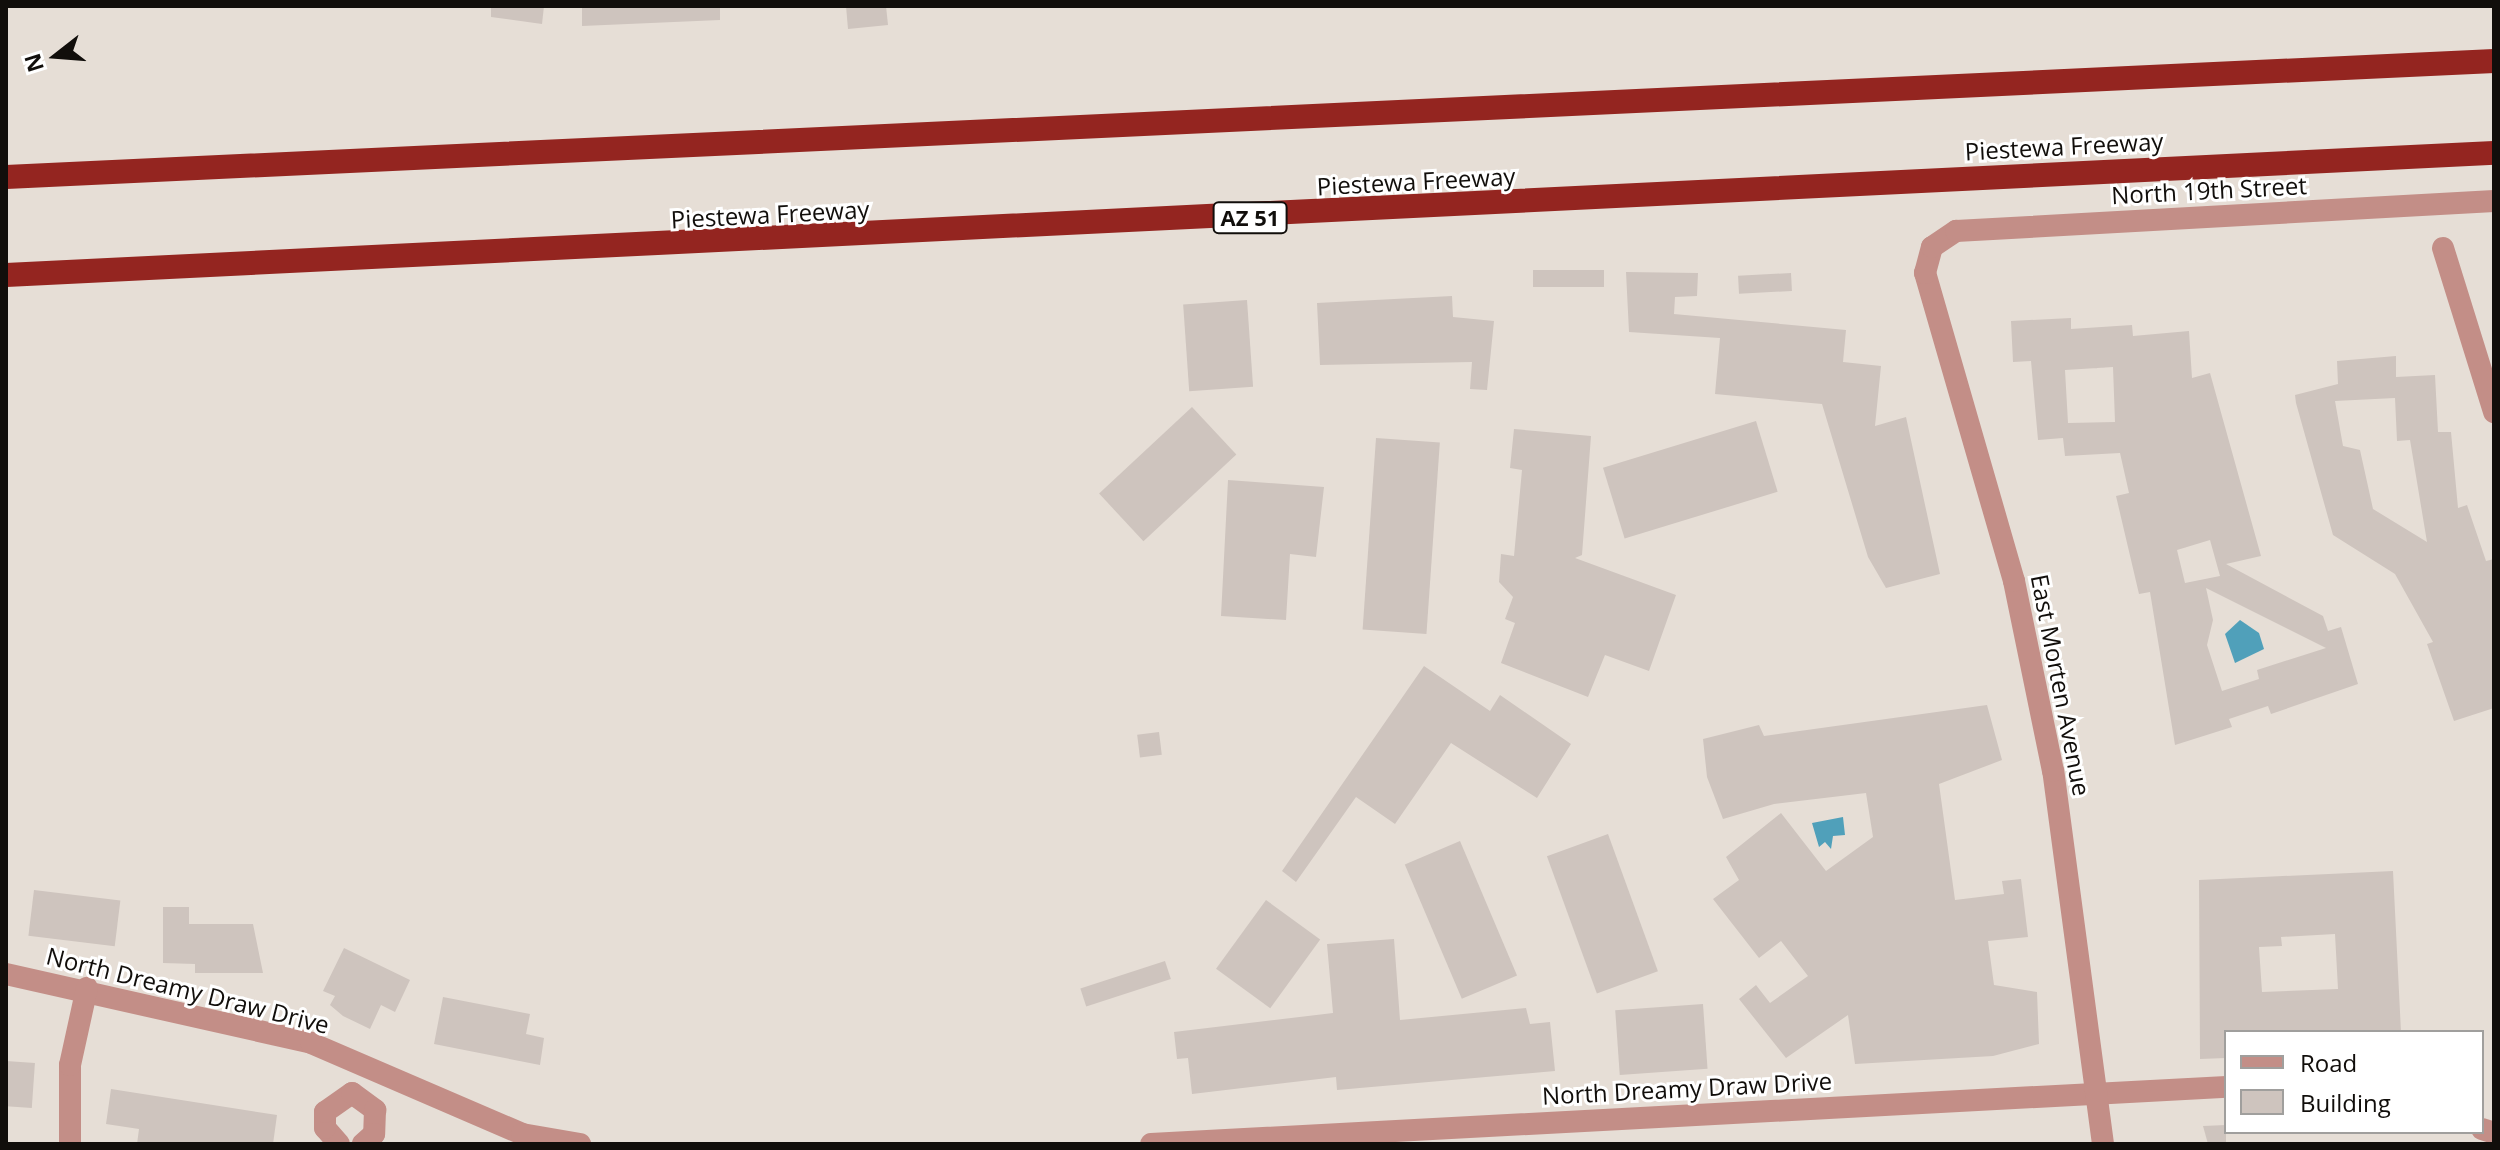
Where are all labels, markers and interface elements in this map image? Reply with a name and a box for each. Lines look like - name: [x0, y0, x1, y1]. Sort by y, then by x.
- north arrow: [16, 16, 96, 96]
- text: N: [16, 50, 50, 76]
- street label: Piestewa Freeway: [1964, 126, 2164, 166]
- street label: Piestewa Freeway: [1316, 161, 1516, 201]
- street label: North 19th Street: [2110, 170, 2308, 210]
- street label: Piestewa Freeway: [670, 194, 870, 234]
- road number: AZ 51: [1212, 200, 1288, 236]
- street label: East Morten Avenue: [2025, 572, 2097, 798]
- street label: North Dreamy Draw Drive: [44, 941, 332, 1039]
- legend: [2224, 1030, 2484, 1134]
- text: Road: [2300, 1046, 2357, 1079]
- street label: North Dreamy Draw Drive: [1541, 1066, 1833, 1110]
- text: Building: [2300, 1086, 2391, 1119]

